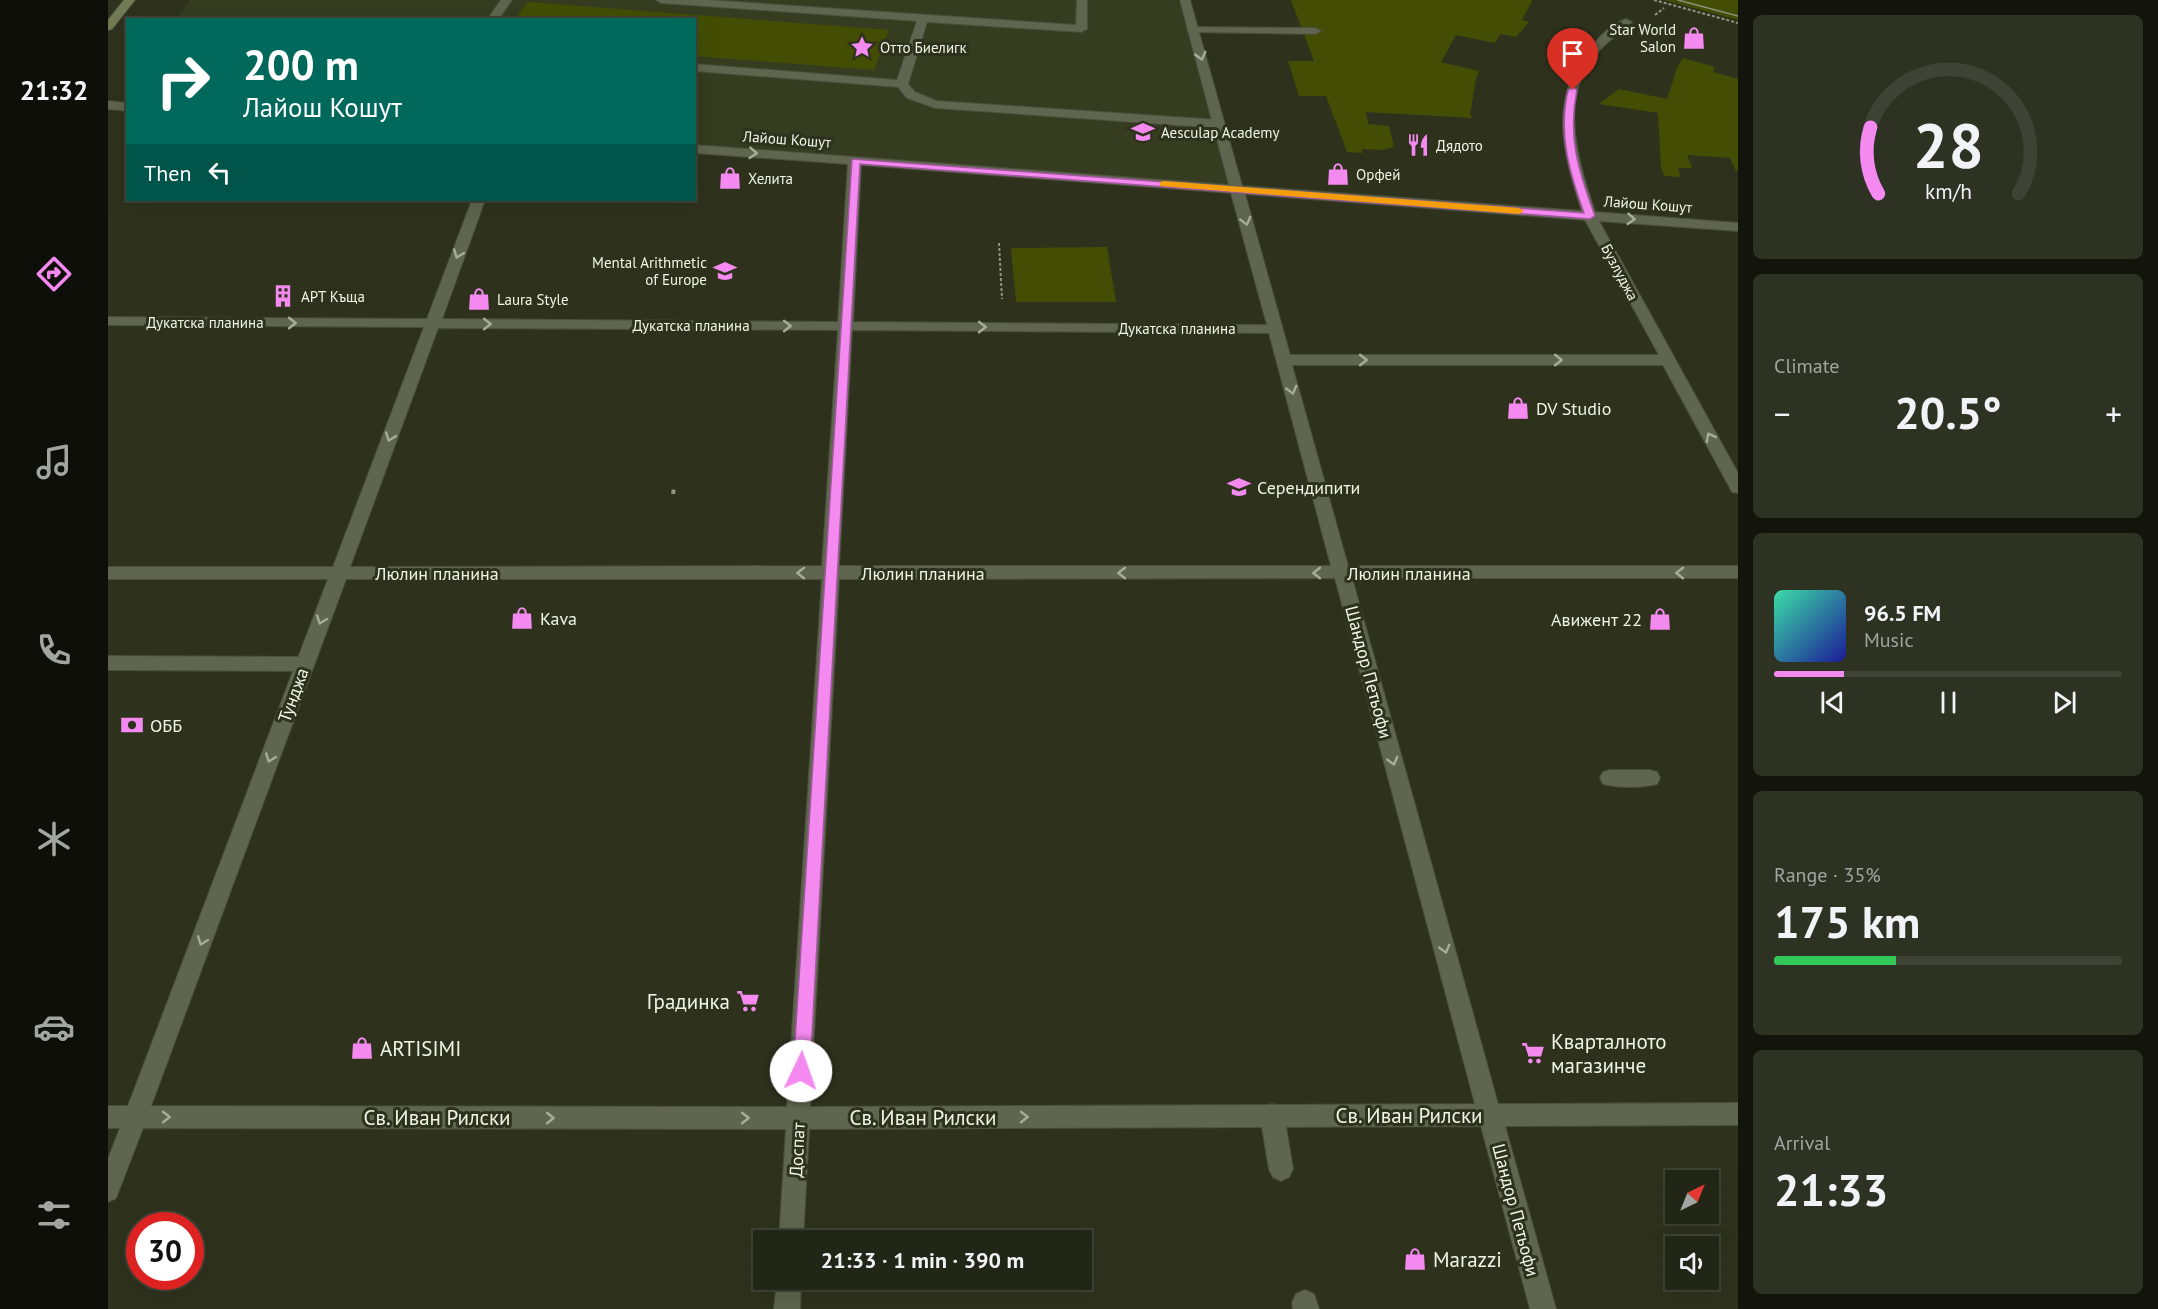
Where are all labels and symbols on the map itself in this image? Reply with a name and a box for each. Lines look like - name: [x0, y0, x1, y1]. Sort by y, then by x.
- place label: Star World Salon: [1609, 20, 1676, 56]
- shop icon: Star World Salon: [1681, 25, 1707, 51]
- pin: [1547, 28, 1598, 90]
- place icon: Отто Биелигк: [849, 34, 875, 60]
- place label: Отто Биелигк: [880, 38, 968, 57]
- one-way arrow: [1193, 51, 1206, 61]
- school or university icon: Aesculap Academy: [1130, 119, 1156, 145]
- place label: Aesculap Academy: [1161, 123, 1279, 142]
- street label: Лайош Кошут: [741, 126, 832, 152]
- restaurant icon: Дядото: [1405, 132, 1431, 158]
- place label: Дядото: [1436, 136, 1483, 155]
- one-way arrow: [748, 147, 757, 160]
- shop icon: Орфей: [1325, 161, 1351, 187]
- shop icon: Хелита: [717, 165, 743, 191]
- place label: Орфей: [1356, 165, 1400, 184]
- place label: Хелита: [748, 169, 793, 188]
- street label: Лайош Кошут: [1602, 191, 1693, 217]
- one-way arrow: [1626, 212, 1635, 225]
- one-way arrow: [1239, 215, 1251, 226]
- street label: Бузлуджа: [1597, 240, 1643, 304]
- one-way arrow: [453, 248, 465, 259]
- place label: Mental Arithmetic of Europe: [592, 253, 707, 289]
- school or university icon: Mental Arithmetic of Europe: [712, 258, 738, 284]
- building icon: АРТ Къща: [270, 283, 296, 309]
- shop icon: Laura Style: [466, 286, 492, 312]
- place label: АРТ Къща: [301, 287, 365, 306]
- place label: Laura Style: [497, 290, 569, 309]
- street label: Дукатска планина: [146, 313, 264, 332]
- street label: Дукатска планина: [632, 316, 750, 335]
- one-way arrow: [288, 317, 297, 329]
- one-way arrow: [483, 318, 492, 330]
- street label: Дукатска планина: [1118, 319, 1236, 338]
- one-way arrow: [783, 320, 792, 332]
- one-way arrow: [978, 321, 987, 333]
- one-way arrow: [1359, 354, 1368, 366]
- one-way arrow: [1554, 354, 1563, 366]
- one-way arrow: [1285, 384, 1297, 395]
- shop icon: DV Studio: [1505, 395, 1531, 421]
- place label: DV Studio: [1536, 397, 1611, 420]
- one-way arrow: [384, 431, 397, 442]
- one-way arrow: [1706, 433, 1717, 443]
- school or university icon: Серендипити: [1226, 474, 1252, 500]
- place label: Серендипити: [1257, 476, 1360, 499]
- street label: Люлин планина: [374, 562, 499, 585]
- street label: Люлин планина: [860, 562, 985, 585]
- street label: Люлин планина: [1346, 562, 1471, 585]
- one-way arrow: [796, 567, 805, 579]
- one-way arrow: [1117, 567, 1126, 579]
- one-way arrow: [1312, 567, 1321, 579]
- one-way arrow: [1675, 567, 1684, 579]
- street label: Шандор Петьофи: [1340, 603, 1398, 741]
- shop icon: Kava: [509, 605, 535, 631]
- shop icon: Авижент 22: [1647, 606, 1673, 632]
- place label: Kava: [540, 607, 577, 630]
- place label: Авижент 22: [1551, 608, 1642, 631]
- one-way arrow: [316, 614, 329, 624]
- street label: Тунджа: [273, 665, 313, 725]
- bank icon: ОББ: [119, 712, 145, 738]
- place label: ОББ: [150, 714, 182, 737]
- one-way arrow: [265, 752, 277, 763]
- one-way arrow: [1386, 756, 1399, 766]
- one-way arrow: [196, 935, 209, 945]
- one-way arrow: [1437, 944, 1450, 954]
- place label: Градинка: [647, 988, 730, 1015]
- supermarket icon: Градинка: [735, 988, 761, 1014]
- place label: Кварталното магазинче: [1551, 1028, 1667, 1079]
- shop icon: ARTISIMI: [349, 1035, 375, 1061]
- place label: ARTISIMI: [380, 1035, 461, 1062]
- position arrow: [769, 1039, 833, 1103]
- supermarket icon: Кварталното магазинче: [1520, 1040, 1546, 1066]
- street label: Св. Иван Рилски: [1335, 1102, 1483, 1129]
- street label: Св. Иван Рилски: [363, 1104, 511, 1131]
- street label: Св. Иван Рилски: [849, 1104, 997, 1131]
- one-way arrow: [162, 1111, 171, 1123]
- one-way arrow: [1020, 1111, 1029, 1123]
- one-way arrow: [546, 1112, 555, 1124]
- one-way arrow: [741, 1112, 750, 1124]
- street label: Доспат: [784, 1121, 810, 1178]
- street label: Шандор Петьофи: [1487, 1141, 1545, 1279]
- north arrow: [1665, 1170, 1719, 1224]
- speed limit sign: 30: [126, 1212, 204, 1290]
- shop icon: Marazzi: [1402, 1246, 1428, 1272]
- place label: Marazzi: [1433, 1246, 1502, 1273]

